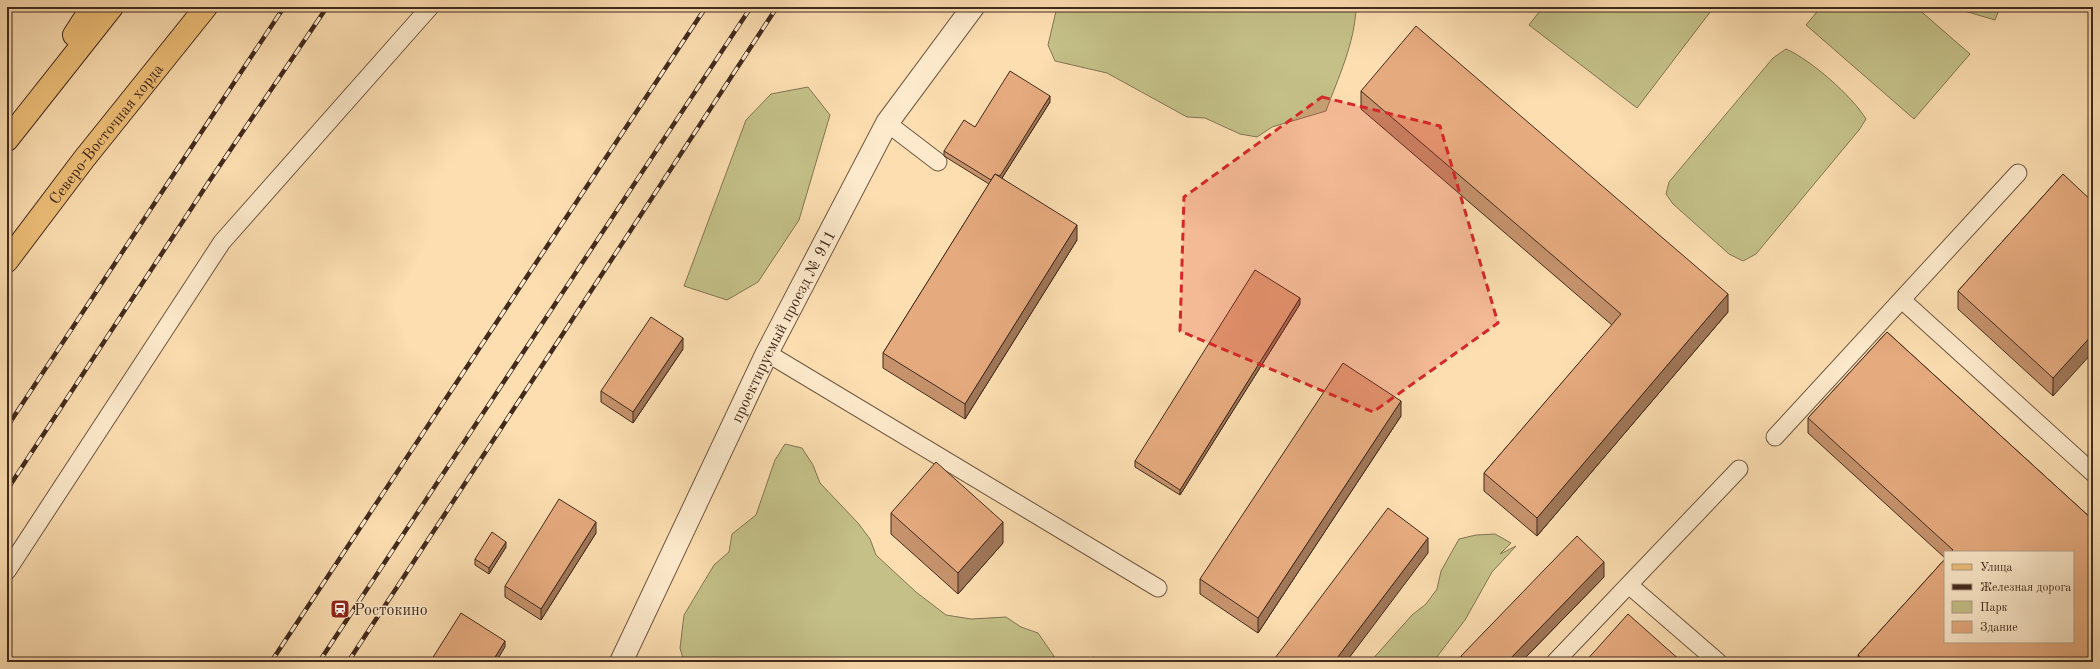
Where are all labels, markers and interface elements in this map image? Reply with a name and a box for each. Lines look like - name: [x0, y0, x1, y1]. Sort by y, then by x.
- street label: Северо-Восточная хорда: [47, 62, 167, 208]
- street label: проектируемый проезд № 911: [729, 228, 840, 426]
- legend: [1944, 551, 2074, 643]
- text: Улица: [1980, 562, 2013, 574]
- text: Железная дорога: [1980, 582, 2071, 594]
- station icon: Ростокино: [329, 598, 351, 620]
- text: Парк: [1980, 602, 2008, 614]
- place label: Ростокино: [354, 603, 428, 619]
- text: Здание: [1980, 622, 2018, 634]

